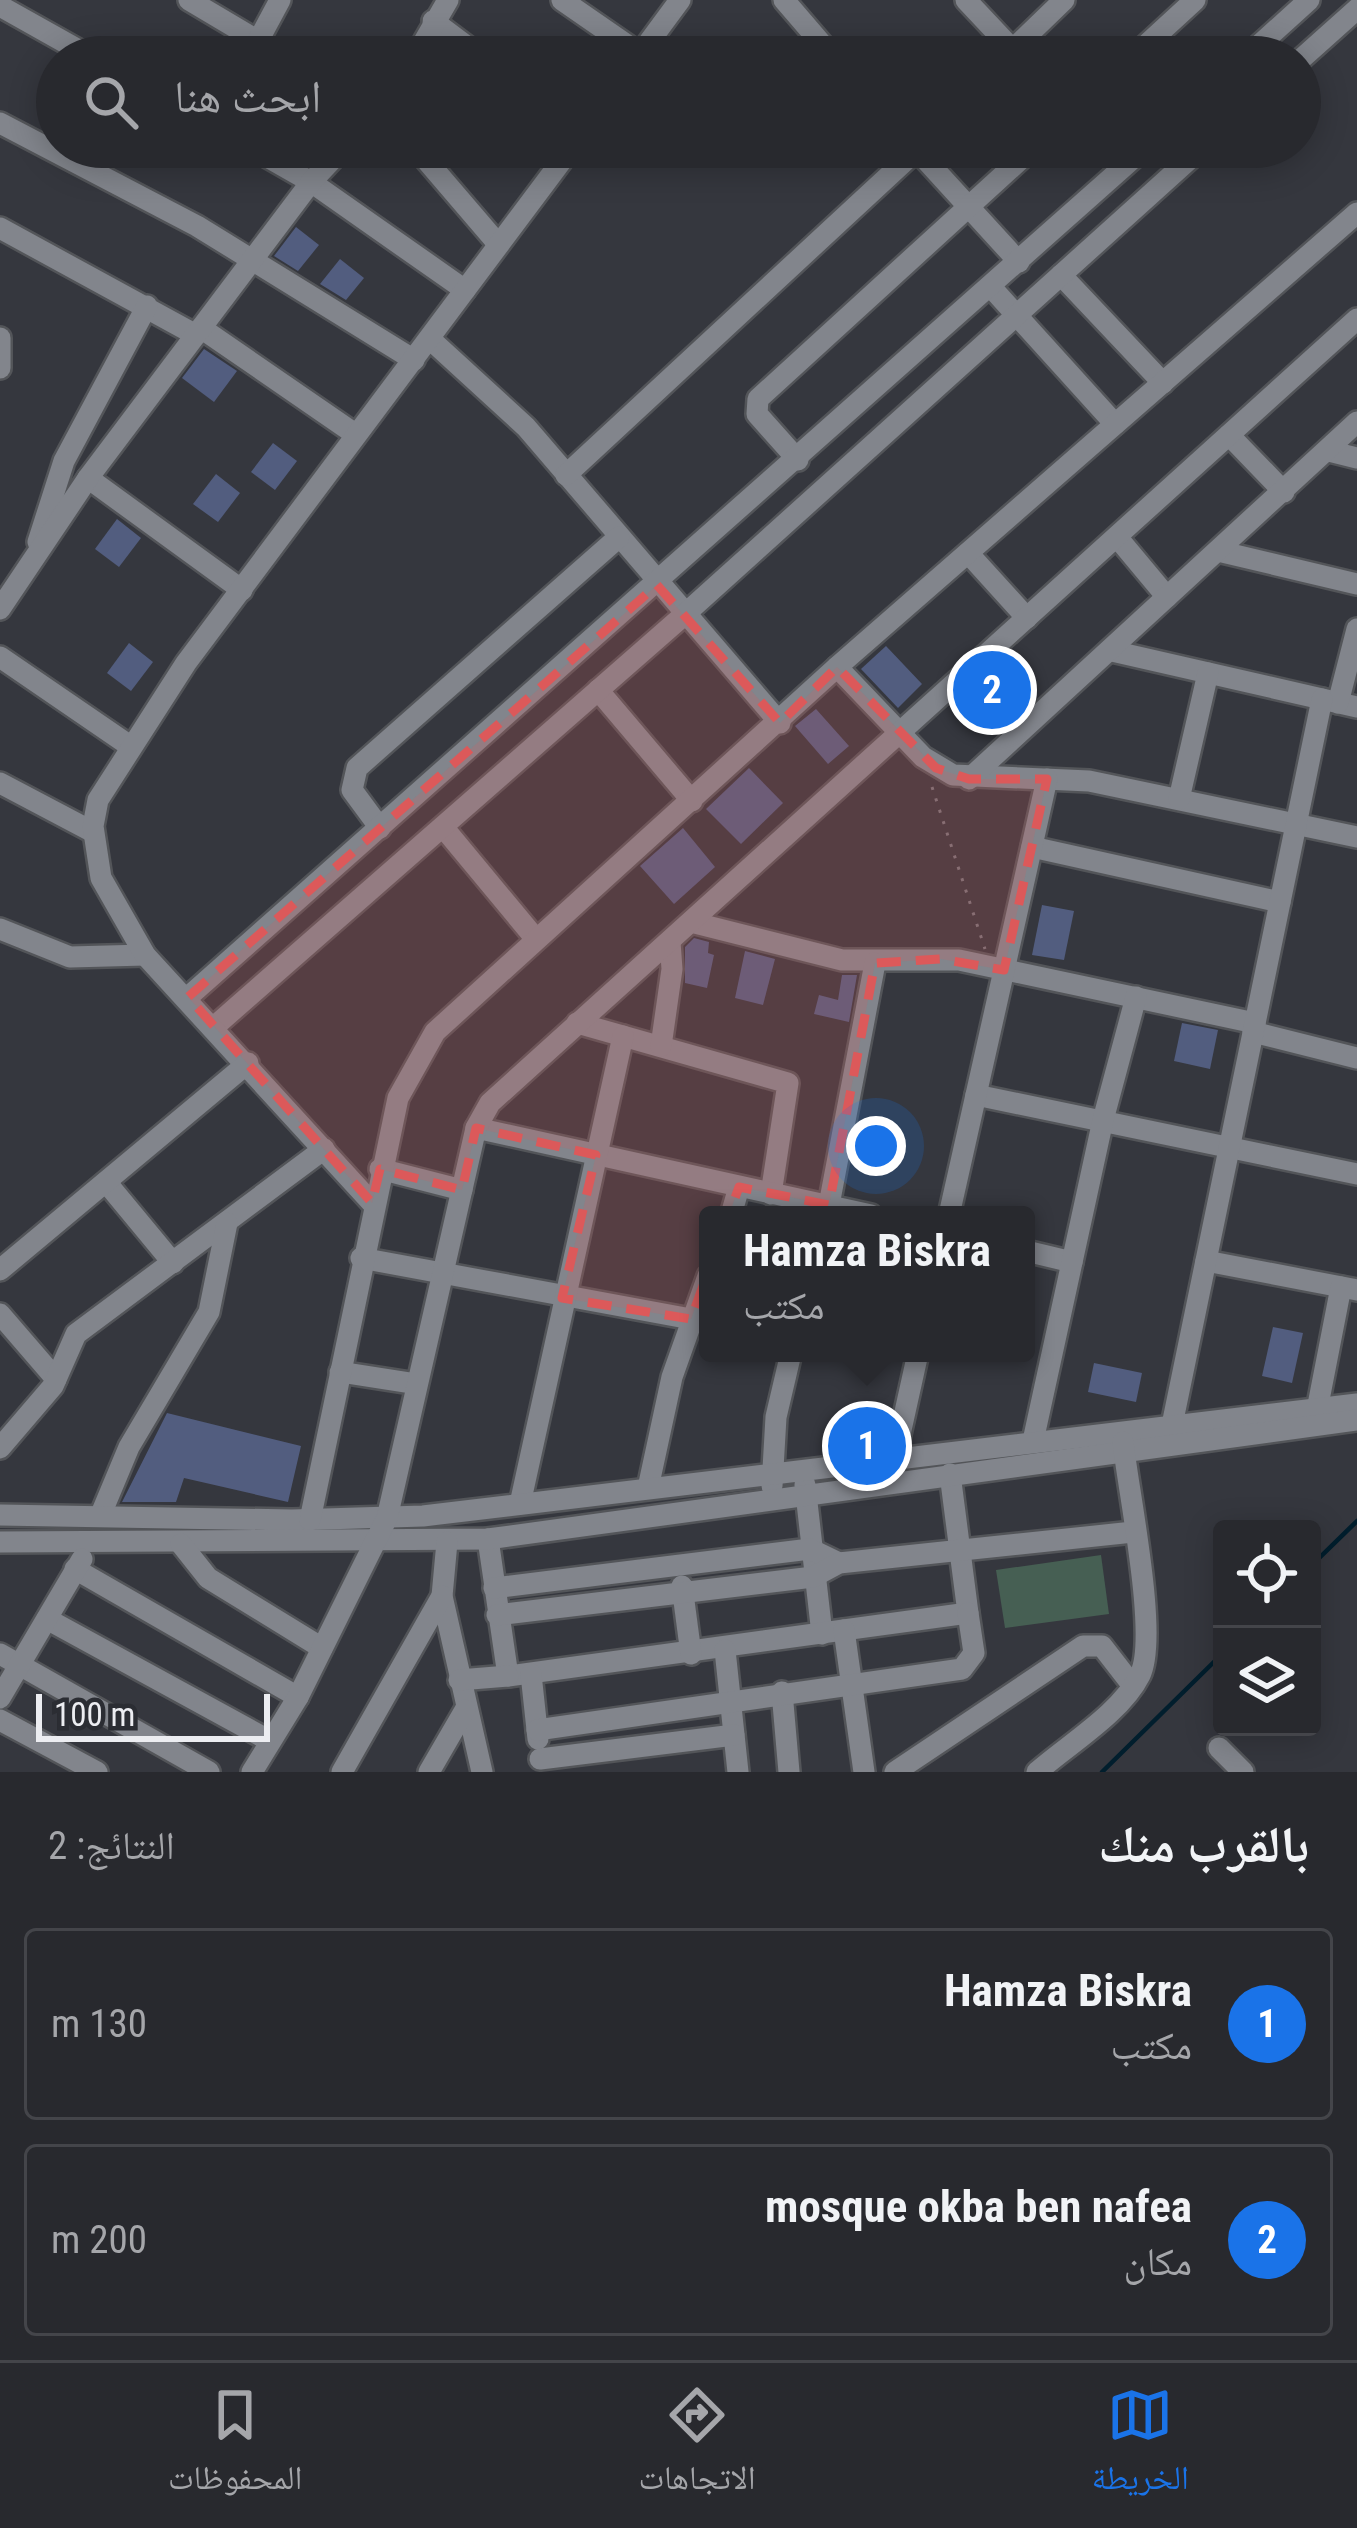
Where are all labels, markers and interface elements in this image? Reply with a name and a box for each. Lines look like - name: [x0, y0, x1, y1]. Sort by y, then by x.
- search box: [36, 36, 1321, 168]
- icon: search: [78, 69, 144, 135]
- text: ابحث هنا: [174, 70, 322, 123]
- pin: 2: [953, 645, 1031, 735]
- your location: [846, 1116, 906, 1176]
- popup: [699, 1206, 1035, 1362]
- text: Hamza Biskra: [743, 1224, 991, 1277]
- text: مكتب: [743, 1283, 825, 1329]
- pin: 1: [828, 1401, 906, 1491]
- map controls: [1213, 1520, 1321, 1736]
- button: locate: [1213, 1520, 1321, 1628]
- button: layers: [1213, 1628, 1321, 1736]
- scale bar: [36, 1688, 270, 1741]
- text: 100 m: [54, 1695, 135, 1734]
- text: بالقرب منك: [1098, 1815, 1309, 1874]
- text: النتائج: 2: [48, 1823, 175, 1869]
- text: Hamza Biskra: [944, 1964, 1192, 2017]
- text: 130 m: [51, 2001, 147, 2047]
- text: 1: [1257, 2001, 1277, 2047]
- text: مكتب: [1110, 2023, 1192, 2069]
- text: mosque okba ben nafea: [765, 2180, 1192, 2233]
- text: 200 m: [51, 2217, 147, 2263]
- text: 2: [1257, 2217, 1277, 2263]
- text: مكان: [1124, 2239, 1192, 2285]
- tab: المحفوظات: [168, 2382, 302, 2510]
- tab: الاتجاهات: [638, 2382, 756, 2510]
- tab: الخريطة: [1092, 2382, 1189, 2510]

